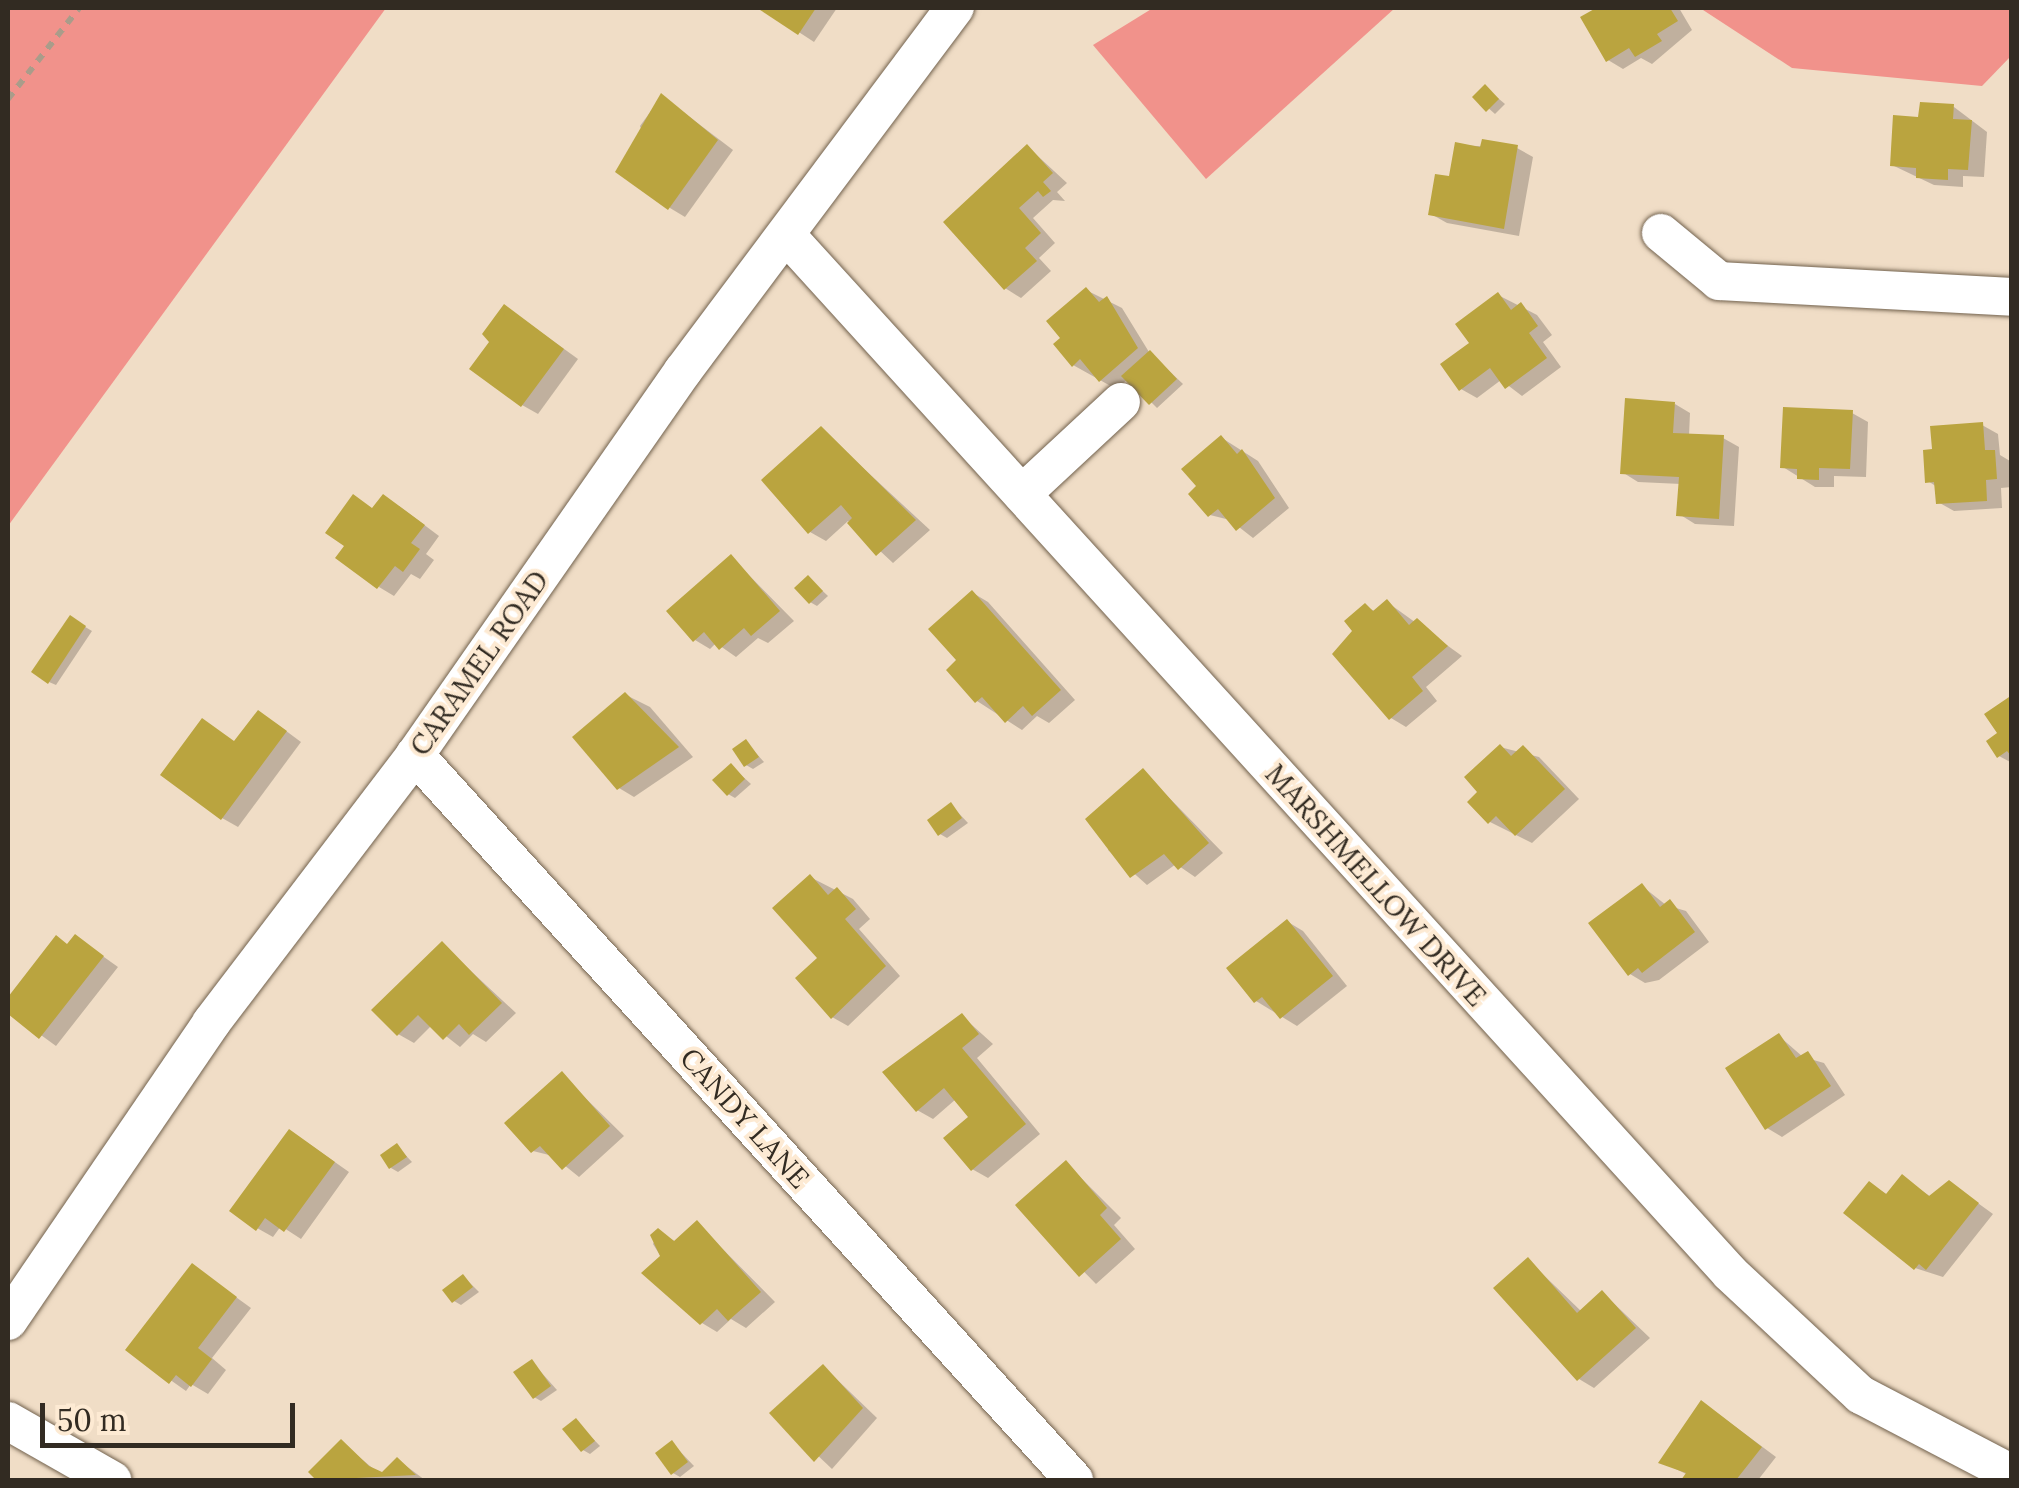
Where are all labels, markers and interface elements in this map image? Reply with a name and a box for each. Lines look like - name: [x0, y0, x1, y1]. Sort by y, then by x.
- street label: CARAMEL ROAD: [403, 564, 555, 762]
- street label: MARSHMELLOW DRIVE: [1259, 757, 1493, 1013]
- street label: CANDY LANE: [673, 1041, 817, 1195]
- scale bar: [45, 1383, 300, 1445]
- text: 50 m: [57, 1401, 127, 1439]

